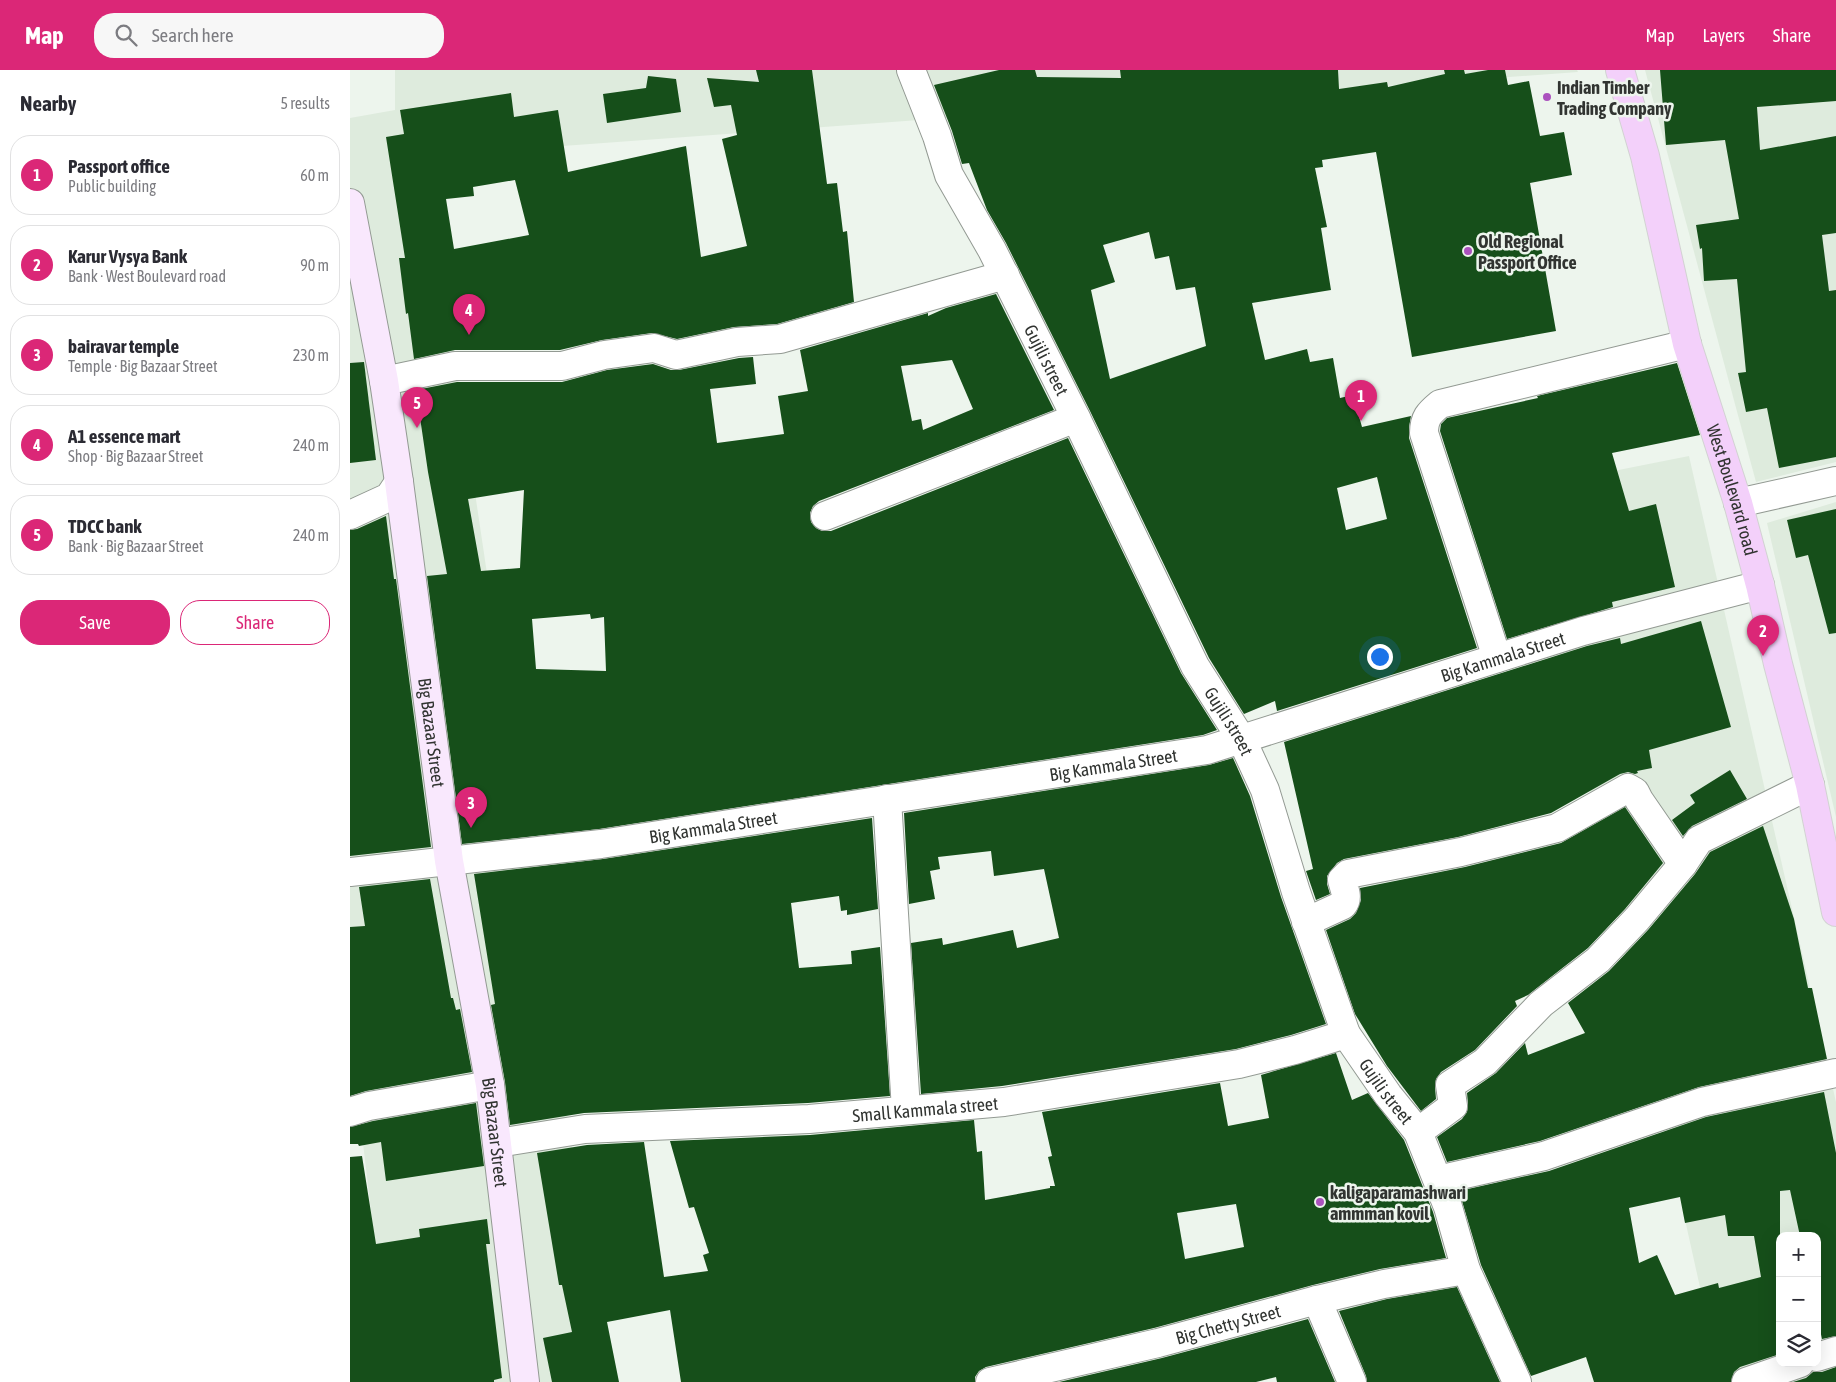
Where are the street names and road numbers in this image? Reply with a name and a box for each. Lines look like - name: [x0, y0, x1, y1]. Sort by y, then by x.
- street label: Gujili street: [1020, 321, 1073, 399]
- street label: West Boulevard road: [1703, 422, 1762, 558]
- street label: Big Kammala Street: [1438, 627, 1568, 686]
- street label: Big Bazaar Street: [414, 676, 450, 789]
- street label: Gujili street: [1200, 683, 1258, 758]
- street label: Big Kammala Street: [1048, 744, 1179, 785]
- street label: Big Kammala Street: [648, 806, 779, 847]
- street label: Gujili street: [1355, 1054, 1418, 1128]
- street label: Big Bazaar Street: [478, 1076, 512, 1188]
- street label: Small Kammala street: [852, 1092, 999, 1126]
- street label: Big Chetty Street: [1173, 1300, 1283, 1348]

